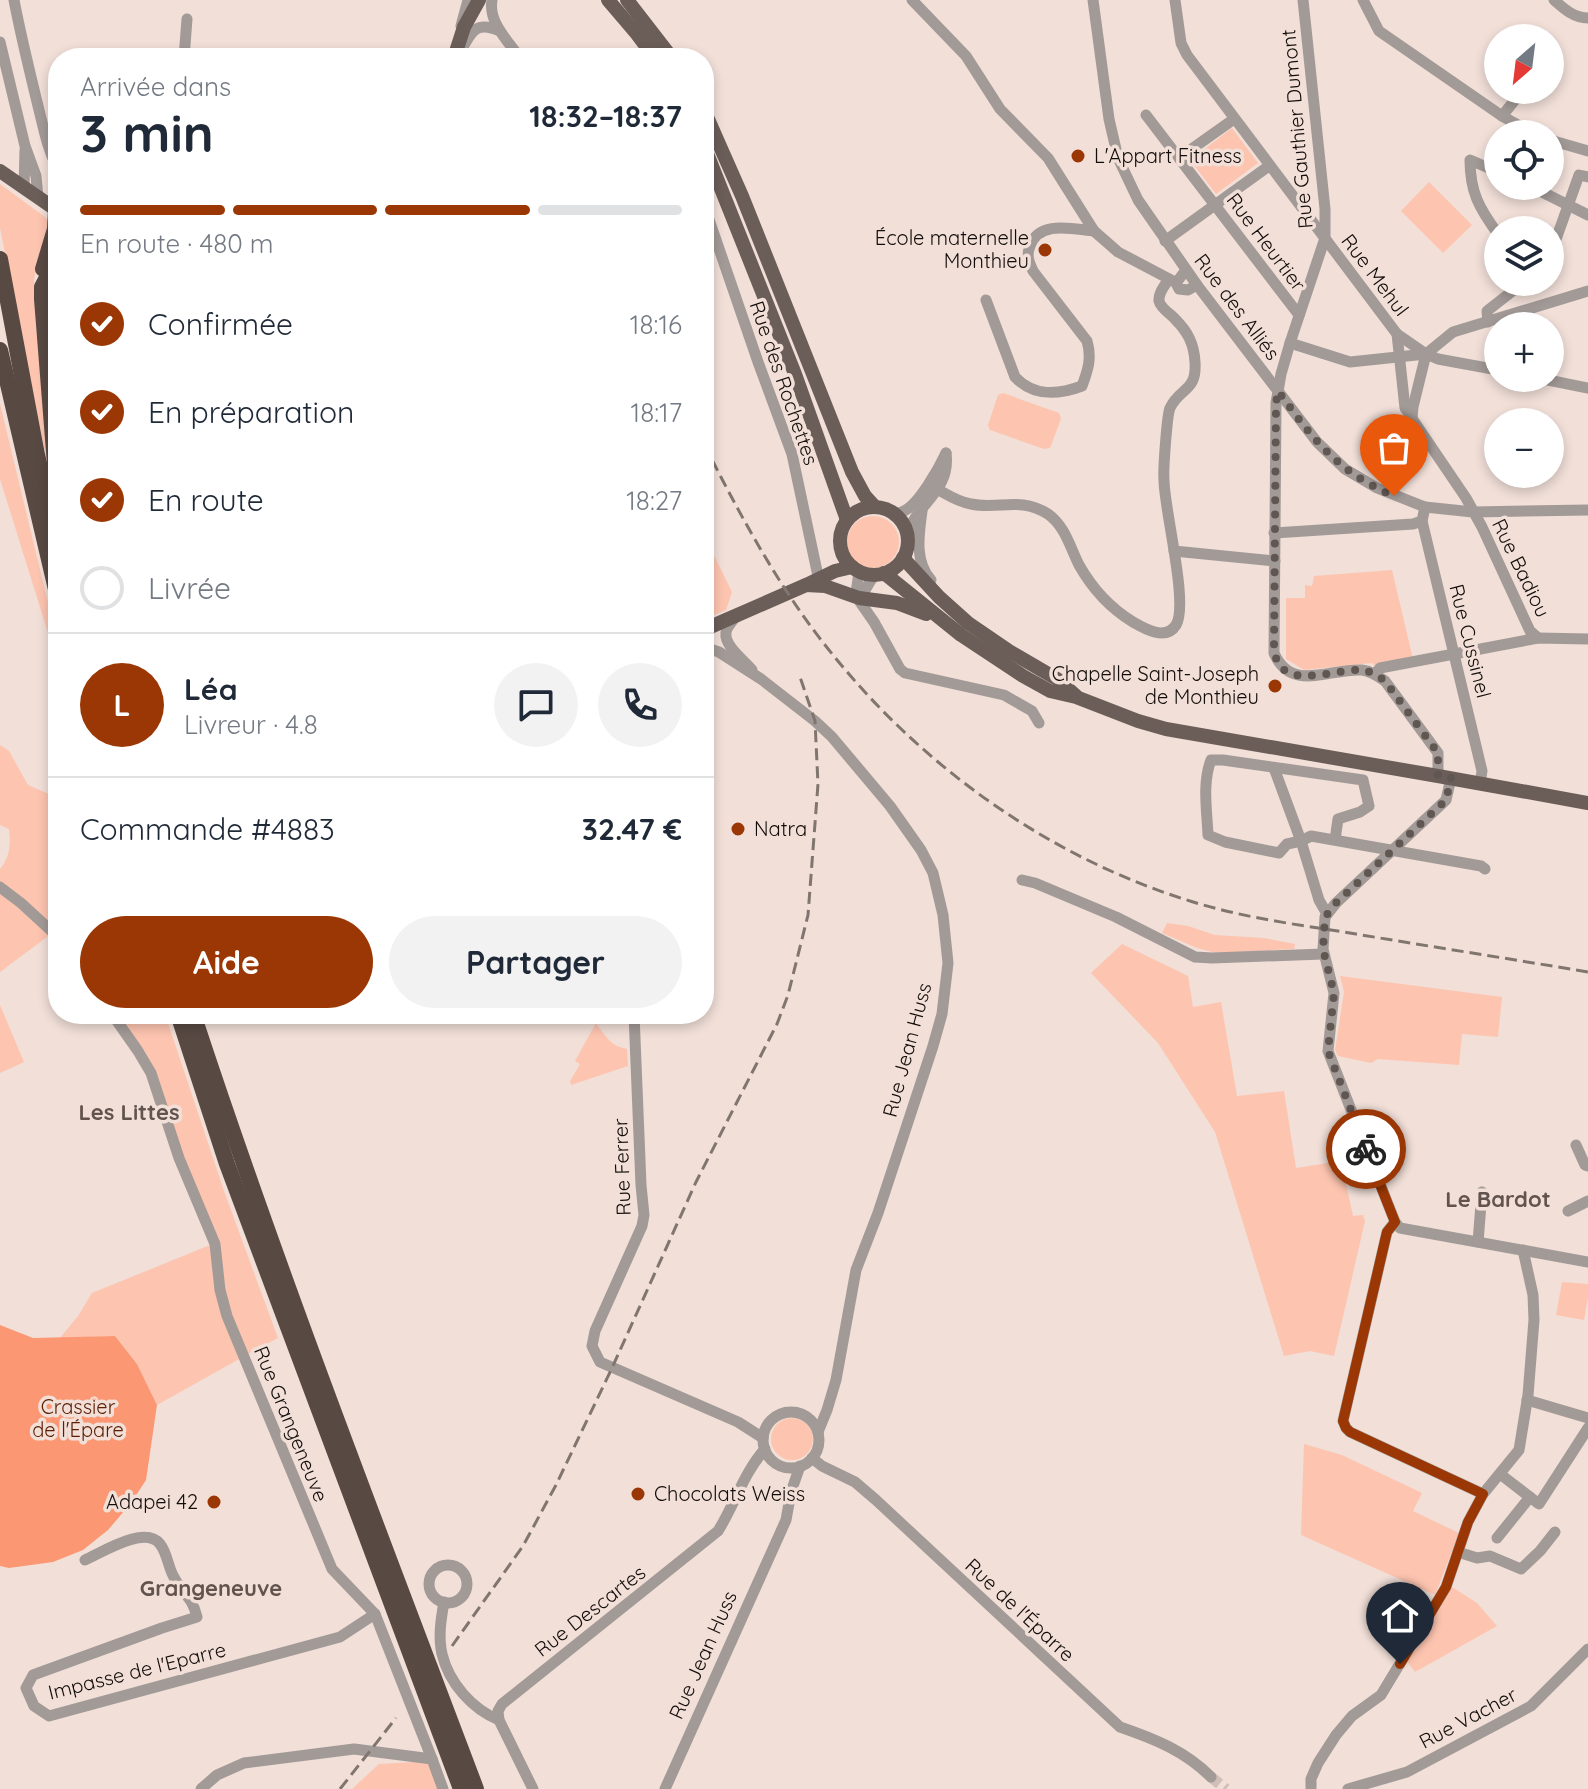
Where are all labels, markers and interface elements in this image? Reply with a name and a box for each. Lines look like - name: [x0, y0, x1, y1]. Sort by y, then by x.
- north arrow: [1484, 24, 1564, 104]
- map controls: [1484, 24, 1564, 488]
- street label: Rue Gauthier Dumont: [1275, 28, 1318, 230]
- text: Arrivée dans: [80, 70, 231, 103]
- text: 18:32–18:37: [529, 97, 682, 135]
- text: 3 min: [80, 100, 214, 165]
- button: locate: [1484, 120, 1564, 200]
- place label: L'Appart Fitness: [1094, 143, 1242, 168]
- marker: L'Appart Fitness: [1069, 147, 1087, 165]
- street label: Rue Heurtier: [1221, 188, 1312, 296]
- button: layers: [1484, 216, 1564, 296]
- place label: École maternelle Monthieu: [875, 225, 1029, 273]
- text: En route · 480 m: [80, 227, 274, 260]
- street label: Rue Mehul: [1336, 229, 1414, 321]
- marker: École maternelle Monthieu: [1036, 241, 1054, 259]
- street label: Rue des Alliés: [1189, 249, 1286, 365]
- street label: Rue des Rochettes: [745, 297, 824, 468]
- icon: check: [80, 302, 124, 346]
- text: Confirmée: [148, 305, 293, 343]
- text: 18:16: [630, 308, 682, 341]
- button: +: [1484, 312, 1564, 392]
- icon: check: [80, 390, 124, 434]
- text: En préparation: [148, 393, 354, 431]
- text: 18:17: [631, 396, 682, 429]
- button: −: [1484, 408, 1564, 488]
- pin: [1360, 414, 1428, 496]
- icon: bag: [1372, 426, 1416, 470]
- icon: check: [80, 478, 124, 522]
- text: En route: [148, 481, 264, 519]
- text: 18:27: [626, 484, 682, 517]
- street label: Rue Badiou: [1487, 515, 1556, 621]
- text: Livrée: [148, 569, 231, 607]
- street label: Rue Cussinel: [1444, 581, 1497, 700]
- place label: Chapelle Saint-Joseph de Monthieu: [1052, 661, 1259, 709]
- button: chat: [494, 663, 578, 747]
- button: phone: [598, 663, 682, 747]
- text: Léa: [184, 670, 238, 708]
- marker: Chapelle Saint-Joseph de Monthieu: [1266, 677, 1284, 695]
- text: L: [114, 686, 130, 724]
- text: Livreur · 4.8: [184, 708, 318, 741]
- text: Commande #4883: [80, 810, 335, 848]
- text: 32.47 €: [582, 810, 682, 848]
- place label: Natra: [754, 816, 807, 841]
- marker: Natra: [729, 820, 747, 838]
- button: Aide: [80, 916, 373, 1008]
- button: Partager: [389, 916, 682, 1008]
- street label: Rue Jean Huss: [877, 980, 936, 1120]
- district label: Les Littes: [78, 1098, 180, 1126]
- courier: [1326, 1109, 1406, 1189]
- street label: Rue Ferrer: [607, 1118, 636, 1216]
- icon: bike: [1344, 1127, 1388, 1171]
- district label: Le Bardot: [1445, 1185, 1551, 1213]
- street label: Rue Grangeneuve: [249, 1342, 334, 1505]
- park label: Crassier de l'Épare: [32, 1394, 124, 1442]
- place label: Chocolats Weiss: [654, 1481, 805, 1506]
- marker: Chocolats Weiss: [629, 1485, 647, 1503]
- place label: Adapei 42: [106, 1489, 198, 1514]
- marker: Adapei 42: [205, 1493, 223, 1511]
- street label: Rue de l'Éparre: [960, 1553, 1080, 1667]
- street label: Rue Descartes: [529, 1559, 650, 1662]
- district label: Grangeneuve: [140, 1574, 282, 1602]
- pin: [1366, 1582, 1434, 1664]
- street label: Rue Jean Huss: [663, 1587, 742, 1723]
- icon: home: [1378, 1594, 1422, 1638]
- street label: Impasse de l'Eparre: [45, 1636, 228, 1705]
- street label: Rue Vacher: [1415, 1681, 1521, 1754]

